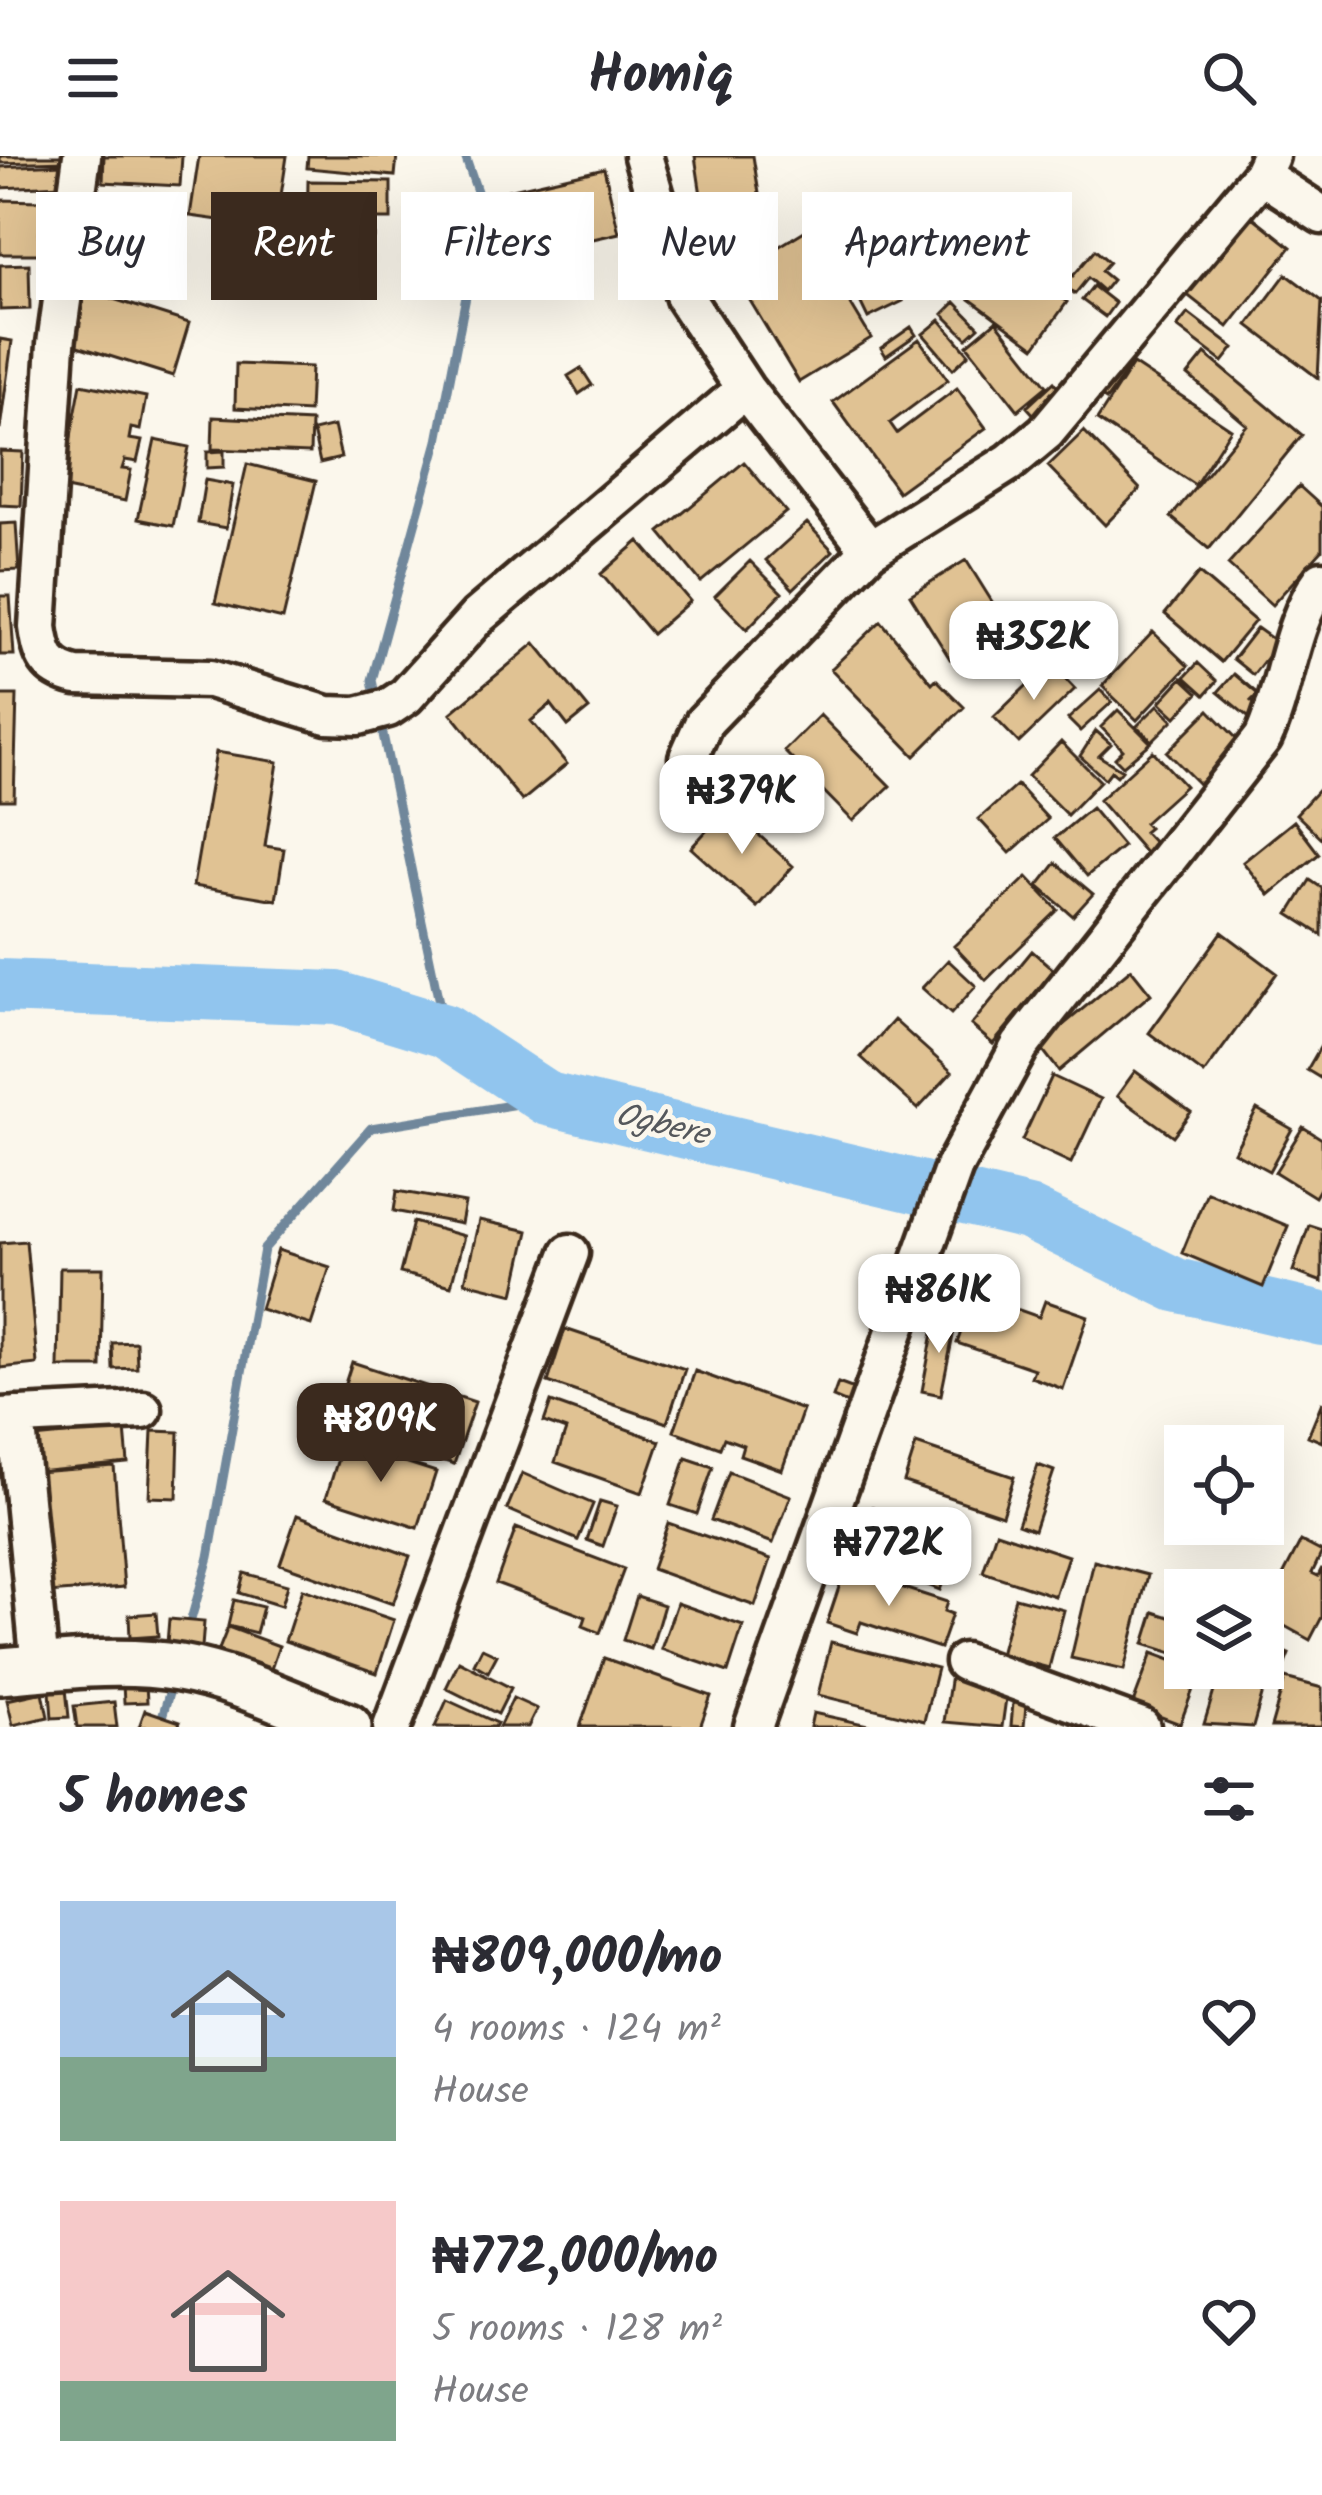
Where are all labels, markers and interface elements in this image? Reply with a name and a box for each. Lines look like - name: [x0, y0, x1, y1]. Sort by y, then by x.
- text: Homiq: [588, 35, 734, 121]
- icon: menu: [60, 45, 126, 111]
- icon: search: [1196, 45, 1262, 111]
- chip: Buy: [36, 192, 187, 300]
- chip: Rent: [211, 192, 377, 300]
- chip: Filters: [401, 192, 594, 300]
- chip: New: [618, 192, 778, 300]
- chip: Apartment: [802, 192, 1072, 300]
- pin: ₦352K: [950, 601, 1118, 703]
- text: ₦352K: [976, 609, 1092, 671]
- pin: ₦379K: [658, 755, 826, 857]
- text: ₦379K: [686, 763, 798, 825]
- water label: Ogbere: [610, 1090, 717, 1163]
- pin: ₦861K: [855, 1254, 1023, 1356]
- text: ₦861K: [885, 1262, 993, 1324]
- pin: ₦809K: [297, 1383, 465, 1485]
- text: ₦809K: [324, 1391, 438, 1453]
- map controls: [1164, 1425, 1284, 1689]
- button: locate: [1164, 1425, 1284, 1545]
- pin: ₦772K: [805, 1507, 973, 1609]
- text: ₦772K: [833, 1515, 945, 1577]
- button: layers: [1164, 1569, 1284, 1689]
- text: 5 homes: [60, 1759, 248, 1840]
- icon: filters: [1196, 1766, 1262, 1832]
- text: ₦809,000/mo: [432, 1919, 722, 2000]
- icon: home: [156, 1949, 300, 2093]
- icon: heart: [1196, 1988, 1262, 2054]
- text: 4 rooms · 124 m²: [432, 2000, 721, 2062]
- text: House: [432, 2062, 529, 2124]
- text: ₦772,000/mo: [432, 2219, 718, 2300]
- icon: home: [156, 2249, 300, 2393]
- icon: heart: [1196, 2288, 1262, 2354]
- text: 5 rooms · 128 m²: [432, 2300, 722, 2362]
- text: House: [432, 2362, 529, 2424]

